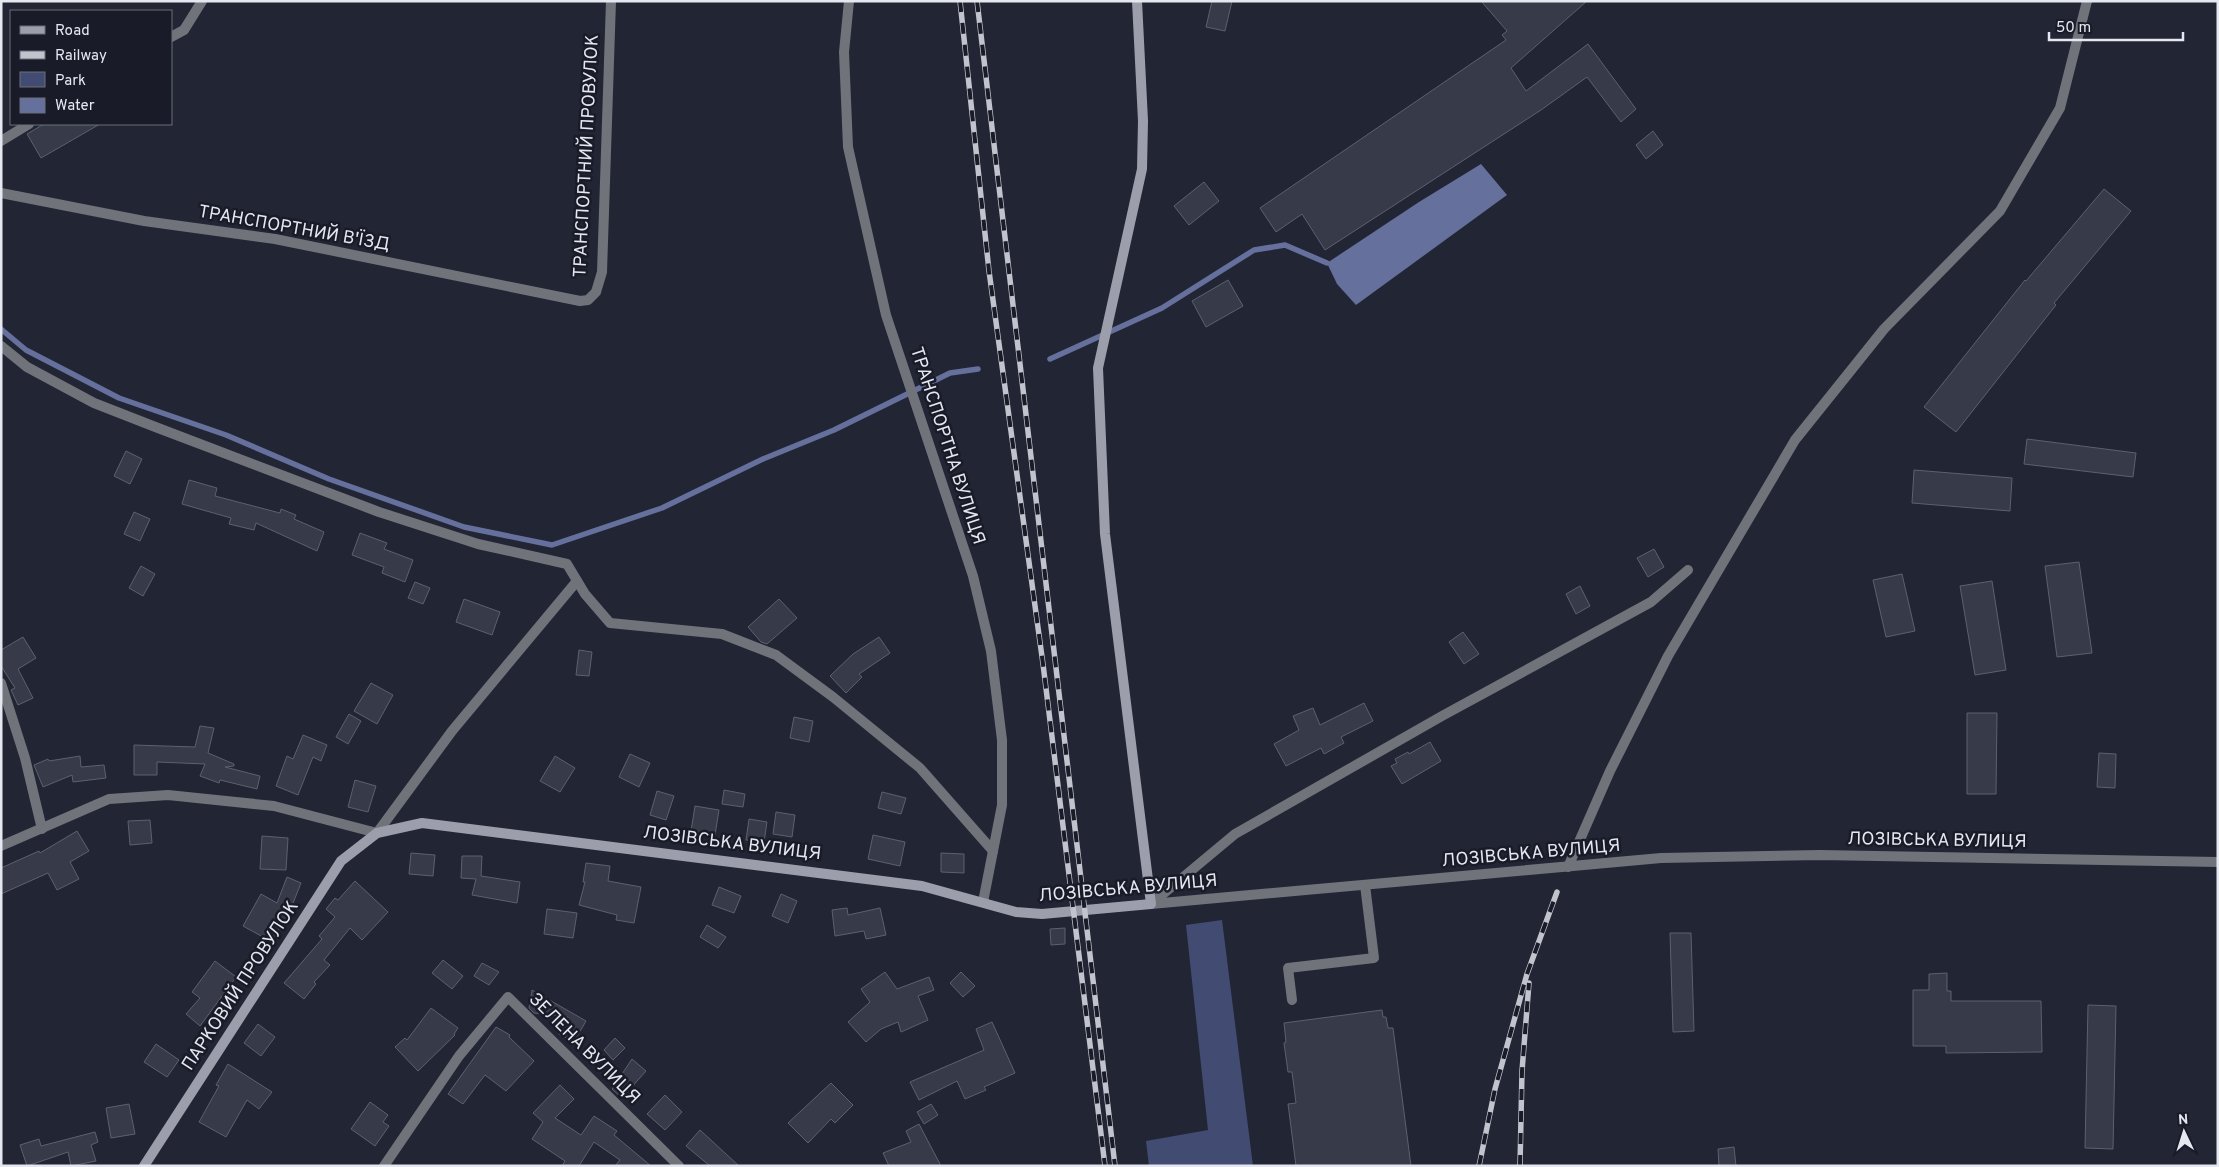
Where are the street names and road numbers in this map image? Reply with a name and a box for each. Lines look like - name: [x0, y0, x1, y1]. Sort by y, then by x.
- street label: ТРАНСПОРТНИЙ ПРОВУЛОК: [567, 34, 605, 278]
- street label: ТРАНСПОРТНИЙ В'ЇЗД: [196, 199, 392, 257]
- street label: ТРАНСПОРТНА ВУЛИЦЯ: [904, 344, 990, 548]
- street label: ЛОЗІВСЬКА ВУЛИЦЯ: [642, 822, 822, 866]
- street label: ЛОЗІВСЬКА ВУЛИЦЯ: [1847, 828, 2027, 854]
- street label: ЛОЗІВСЬКА ВУЛИЦЯ: [1441, 835, 1621, 873]
- street label: ЛОЗІВСЬКА ВУЛИЦЯ: [1038, 870, 1218, 908]
- street label: ПАРКОВИЙ ПРОВУЛОК: [176, 895, 305, 1075]
- street label: ЗЕЛЕНА ВУЛИЦЯ: [523, 988, 645, 1110]

